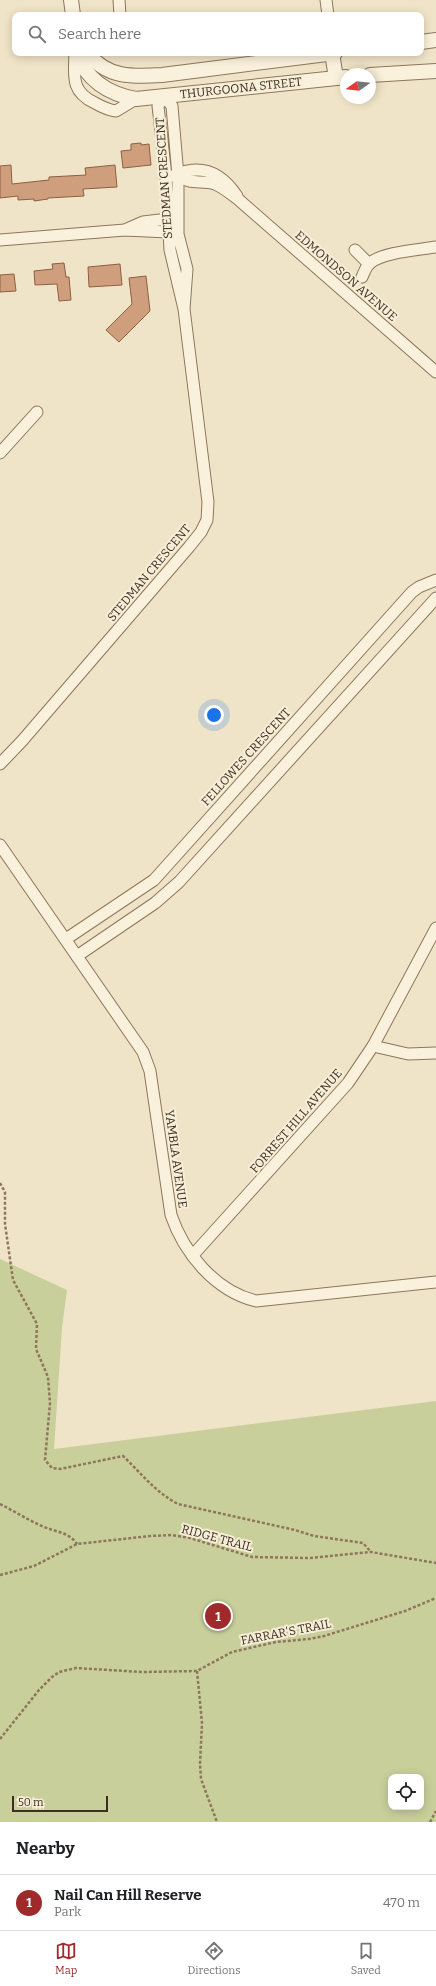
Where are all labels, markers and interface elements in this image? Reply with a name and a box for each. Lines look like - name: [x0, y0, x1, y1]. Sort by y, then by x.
- search box: [12, 12, 424, 56]
- icon: search: [26, 23, 48, 45]
- text: Search here: [58, 25, 141, 43]
- north arrow: [340, 68, 376, 104]
- street label: THURGOONA STREET: [179, 75, 303, 101]
- street label: STEDMAN CRESCENT: [153, 117, 175, 239]
- street label: EDMONDSON AVENUE: [292, 228, 400, 324]
- street label: STEDMAN CRESCENT: [104, 522, 194, 624]
- your location: [204, 705, 224, 725]
- street label: FELLOWES CRESCENT: [199, 706, 293, 808]
- street label: FORREST HILL AVENUE: [247, 1066, 345, 1176]
- street label: YAMBLA AVENUE: [162, 1109, 190, 1209]
- street label: RIDGE TRAIL: [180, 1522, 254, 1554]
- pin: 1: [205, 1601, 231, 1631]
- street label: FARRAR'S TRAIL: [240, 1616, 333, 1648]
- map controls: [388, 1774, 424, 1810]
- button: locate: [388, 1774, 424, 1810]
- scale bar: [12, 1794, 108, 1813]
- text: 50 m: [18, 1796, 44, 1809]
- text: Nearby: [16, 1838, 75, 1859]
- text: Nail Can Hill Reserve: [54, 1886, 202, 1904]
- text: 1: [26, 1895, 32, 1910]
- text: 470 m: [383, 1895, 420, 1910]
- text: Park: [54, 1904, 81, 1919]
- tab: Map: [55, 1940, 77, 1977]
- tab: Directions: [188, 1940, 240, 1977]
- tab: Saved: [351, 1940, 381, 1977]

